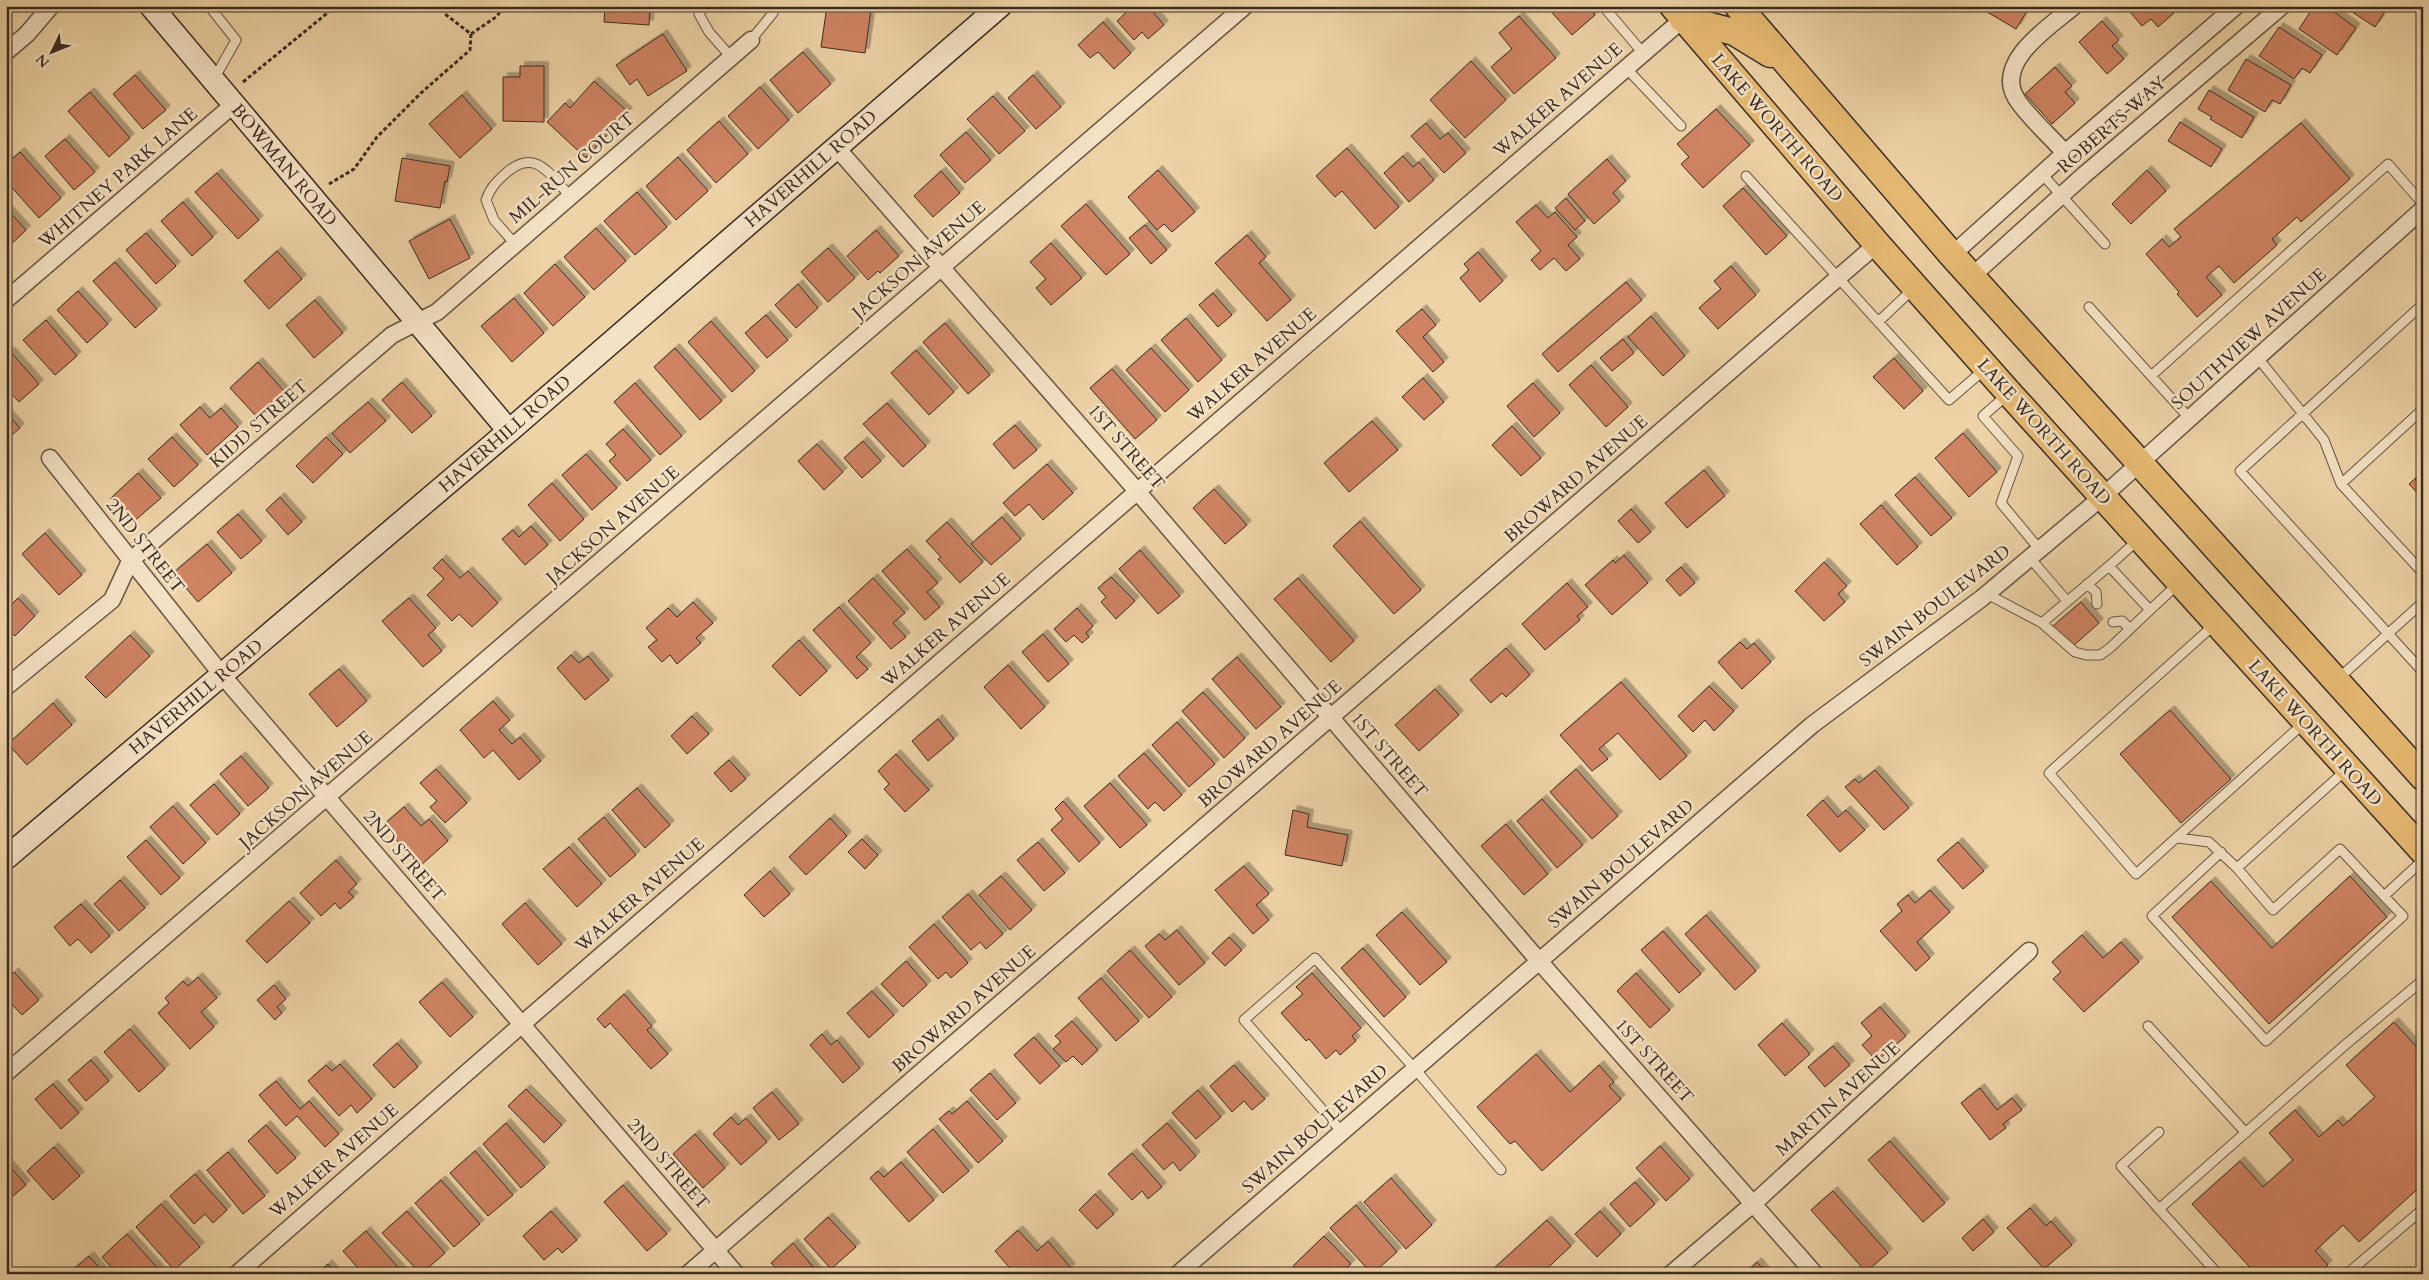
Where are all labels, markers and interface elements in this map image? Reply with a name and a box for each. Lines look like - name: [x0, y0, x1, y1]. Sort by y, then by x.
- north arrow: [28, 28, 78, 78]
- street label: WALKER AVENUE: [1487, 37, 1628, 164]
- street label: LAKE WORTH ROAD: [1705, 48, 1849, 208]
- text: N: [32, 50, 54, 71]
- street label: ROBERTS WAY: [2052, 70, 2172, 179]
- street label: BOWMAN ROAD: [225, 98, 343, 232]
- street label: WHITNEY PARK LANE: [32, 102, 203, 255]
- street label: HAVERHILL ROAD: [739, 104, 883, 234]
- street label: MIL-RUN COURT: [504, 106, 640, 230]
- street label: JACKSON AVENUE: [845, 195, 991, 327]
- street label: SOUTHVIEW AVENUE: [2166, 262, 2332, 416]
- street label: WALKER AVENUE: [1181, 302, 1322, 429]
- street label: LAKE WORTH ROAD: [1971, 353, 2117, 511]
- street label: HAVERHILL ROAD: [433, 369, 577, 499]
- street label: KIDD STREET: [204, 374, 314, 474]
- street label: 1ST STREET: [1082, 399, 1170, 495]
- street label: BROWARD AVENUE: [1499, 409, 1653, 549]
- street label: JACKSON AVENUE: [539, 460, 685, 592]
- street label: 2ND STREET: [100, 493, 190, 599]
- street label: SWAIN BOULEVARD: [1854, 539, 2016, 673]
- street label: WALKER AVENUE: [875, 567, 1016, 694]
- street label: HAVERHILL ROAD: [124, 633, 268, 761]
- street label: LAKE WORTH ROAD: [2242, 654, 2388, 812]
- street label: BROWARD AVENUE: [1193, 674, 1347, 814]
- street label: 1ST STREET: [1345, 707, 1433, 803]
- street label: JACKSON AVENUE: [232, 725, 378, 857]
- street label: SWAIN BOULEVARD: [1543, 794, 1699, 934]
- street label: 2ND STREET: [357, 805, 451, 907]
- street label: WALKER AVENUE: [569, 832, 710, 959]
- street label: BROWARD AVENUE: [887, 939, 1041, 1079]
- street label: 1ST STREET: [1609, 1013, 1699, 1109]
- street label: MARTIN AVENUE: [1770, 1036, 1906, 1162]
- street label: SWAIN BOULEVARD: [1237, 1059, 1393, 1199]
- street label: WALKER AVENUE: [263, 1098, 404, 1225]
- street label: 2ND STREET: [621, 1113, 715, 1215]

